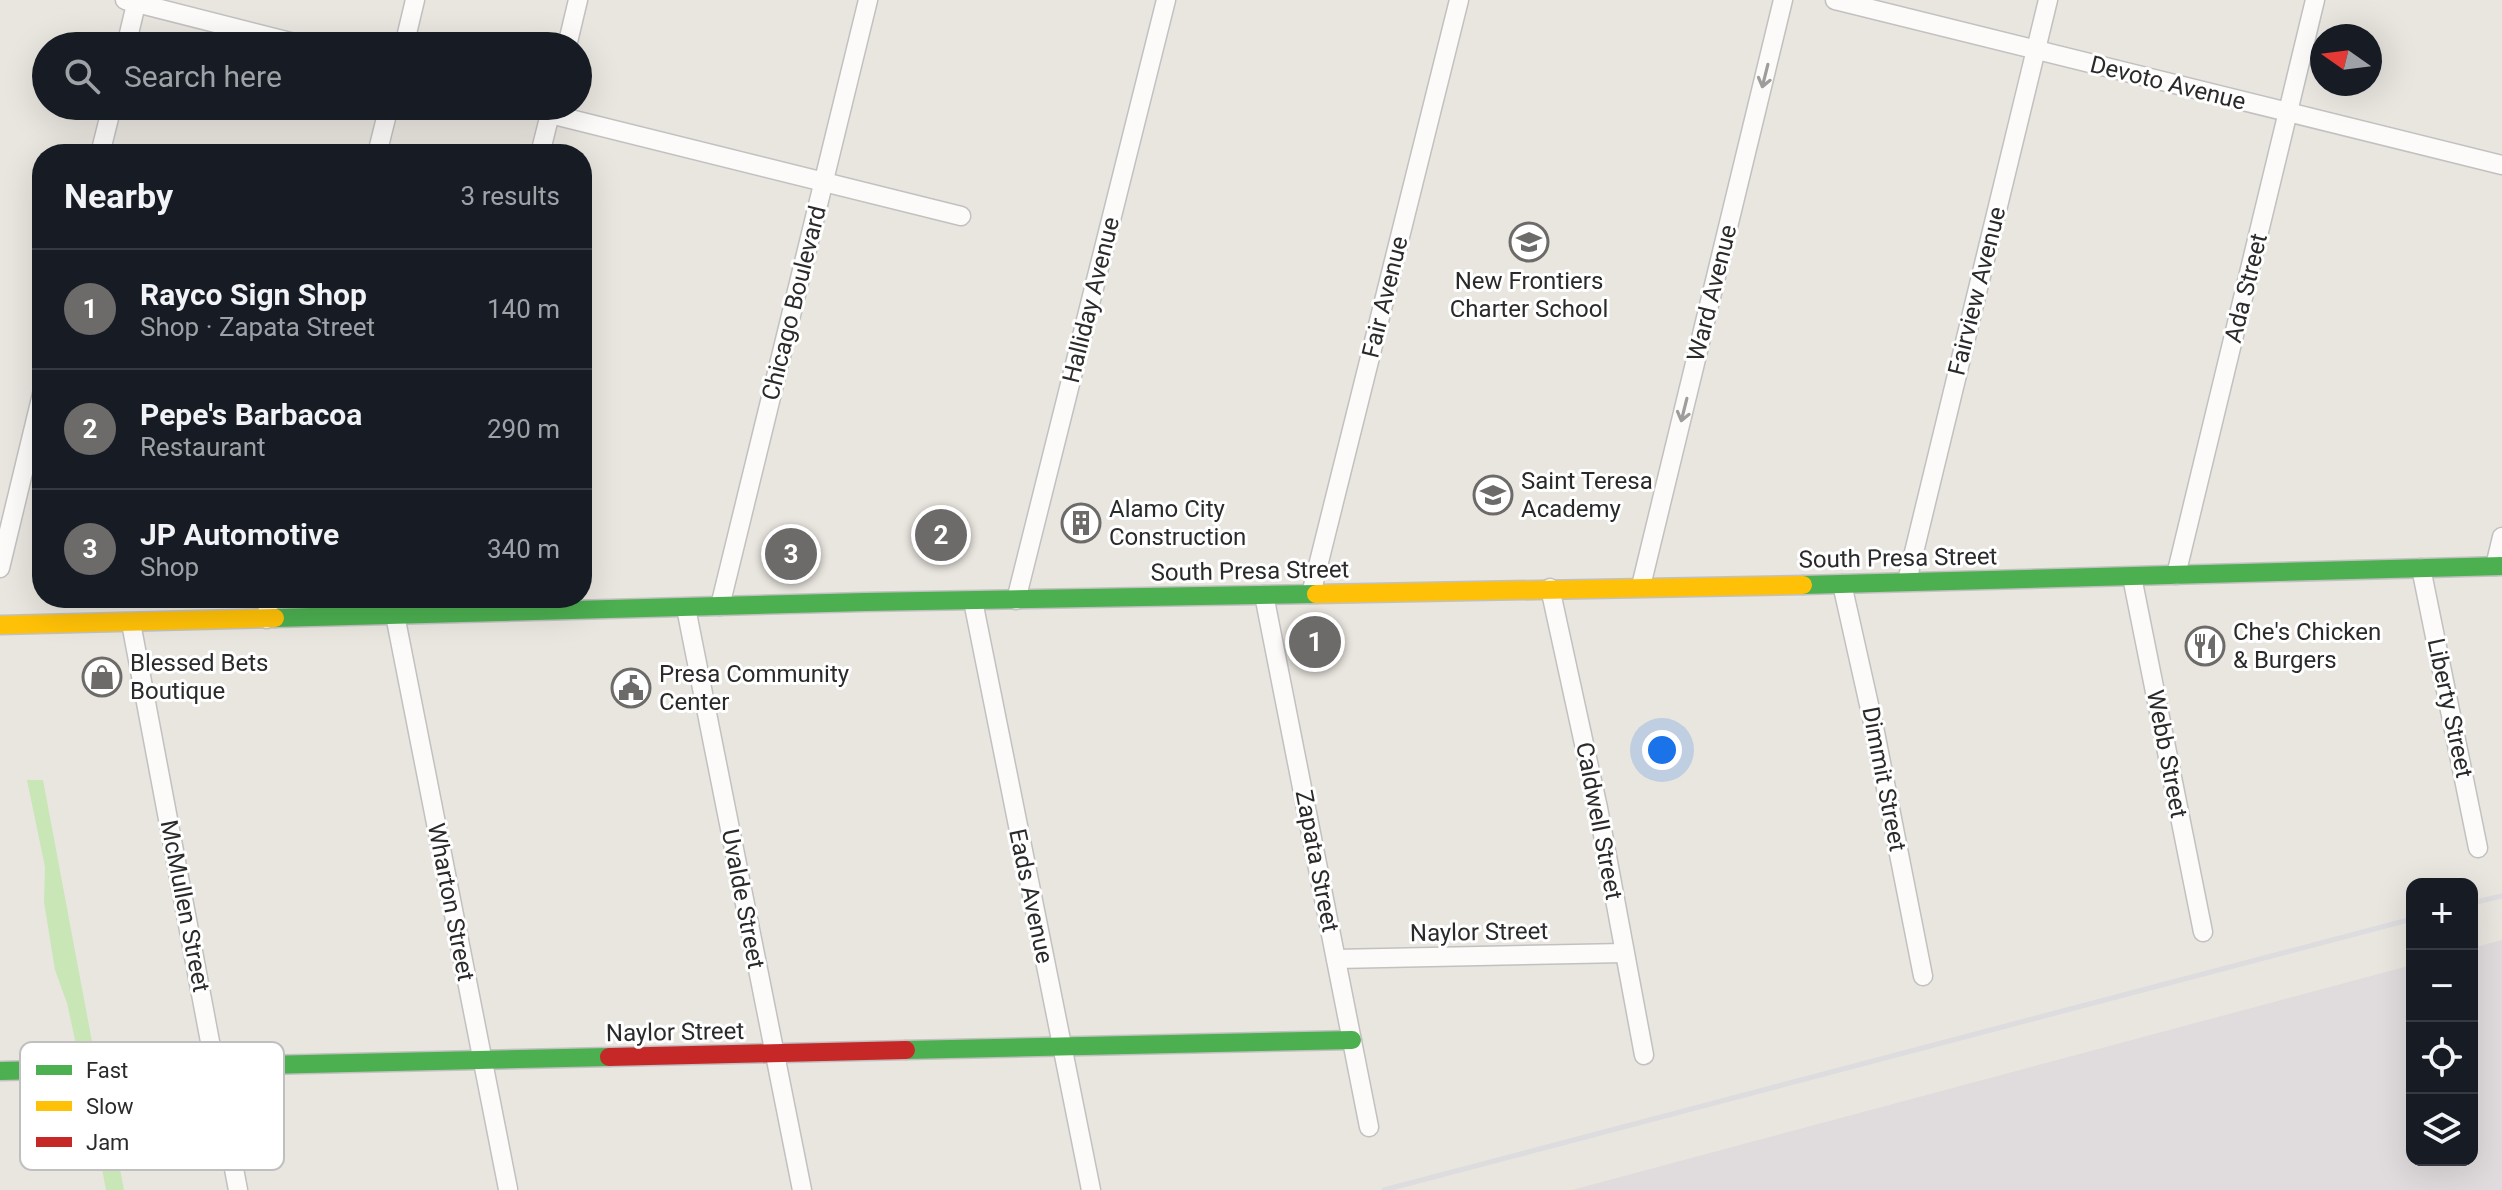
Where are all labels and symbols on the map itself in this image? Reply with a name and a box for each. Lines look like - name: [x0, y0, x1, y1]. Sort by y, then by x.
- north arrow: [2310, 24, 2382, 96]
- street label: Devoto Avenue: [2087, 50, 2249, 116]
- one-way arrow: [1757, 62, 1772, 88]
- street label: Chicago Boulevard: [756, 203, 832, 403]
- street label: Fairview Avenue: [1943, 204, 2011, 378]
- street label: Halliday Avenue: [1057, 214, 1125, 386]
- school or university icon: New Frontiers Charter School: [1508, 221, 1550, 263]
- street label: Ward Avenue: [1682, 222, 1742, 364]
- street label: Ada Street: [2219, 230, 2273, 345]
- street label: Fair Avenue: [1356, 233, 1414, 361]
- place label: New Frontiers Charter School: [1450, 267, 1608, 323]
- one-way arrow: [1676, 397, 1691, 423]
- place label: Saint Teresa Academy: [1521, 467, 1653, 523]
- school or university icon: Saint Teresa Academy: [1472, 474, 1514, 516]
- place label: Alamo City Construction: [1109, 495, 1246, 551]
- building icon: Alamo City Construction: [1060, 502, 1102, 544]
- pin: 2: [915, 505, 967, 565]
- pin: 3: [765, 524, 817, 584]
- street label: South Presa Street: [1798, 542, 1998, 574]
- street label: South Presa Street: [1150, 555, 1350, 587]
- pin: 1: [1289, 612, 1341, 672]
- place label: Che's Chicken & Burgers: [2233, 618, 2381, 674]
- restaurant icon: Che's Chicken & Burgers: [2184, 625, 2226, 667]
- street label: Liberty Street: [2422, 636, 2479, 781]
- place label: Blessed Bets Boutique: [130, 649, 268, 705]
- shop icon: Blessed Bets Boutique: [81, 656, 123, 698]
- place label: Presa Community Center: [659, 660, 850, 716]
- public building icon: Presa Community Center: [610, 667, 652, 709]
- street label: Webb Street: [2141, 688, 2193, 821]
- street label: Dimmit Street: [1856, 704, 1912, 854]
- your location: [1642, 730, 1682, 770]
- street label: Caldwell Street: [1570, 740, 1628, 902]
- street label: Zapata Street: [1290, 788, 1345, 935]
- street label: McMullen Street: [155, 818, 215, 995]
- street label: Wharton Street: [422, 821, 480, 983]
- street label: Eads Avenue: [1003, 826, 1059, 966]
- street label: Uvalde Street: [716, 827, 770, 971]
- street label: Naylor Street: [1410, 917, 1549, 947]
- street label: Naylor Street: [606, 1017, 745, 1047]
- legend: [20, 1042, 284, 1170]
- text: Fast: [86, 1058, 128, 1083]
- text: Slow: [86, 1094, 134, 1119]
- text: Jam: [86, 1130, 129, 1155]

